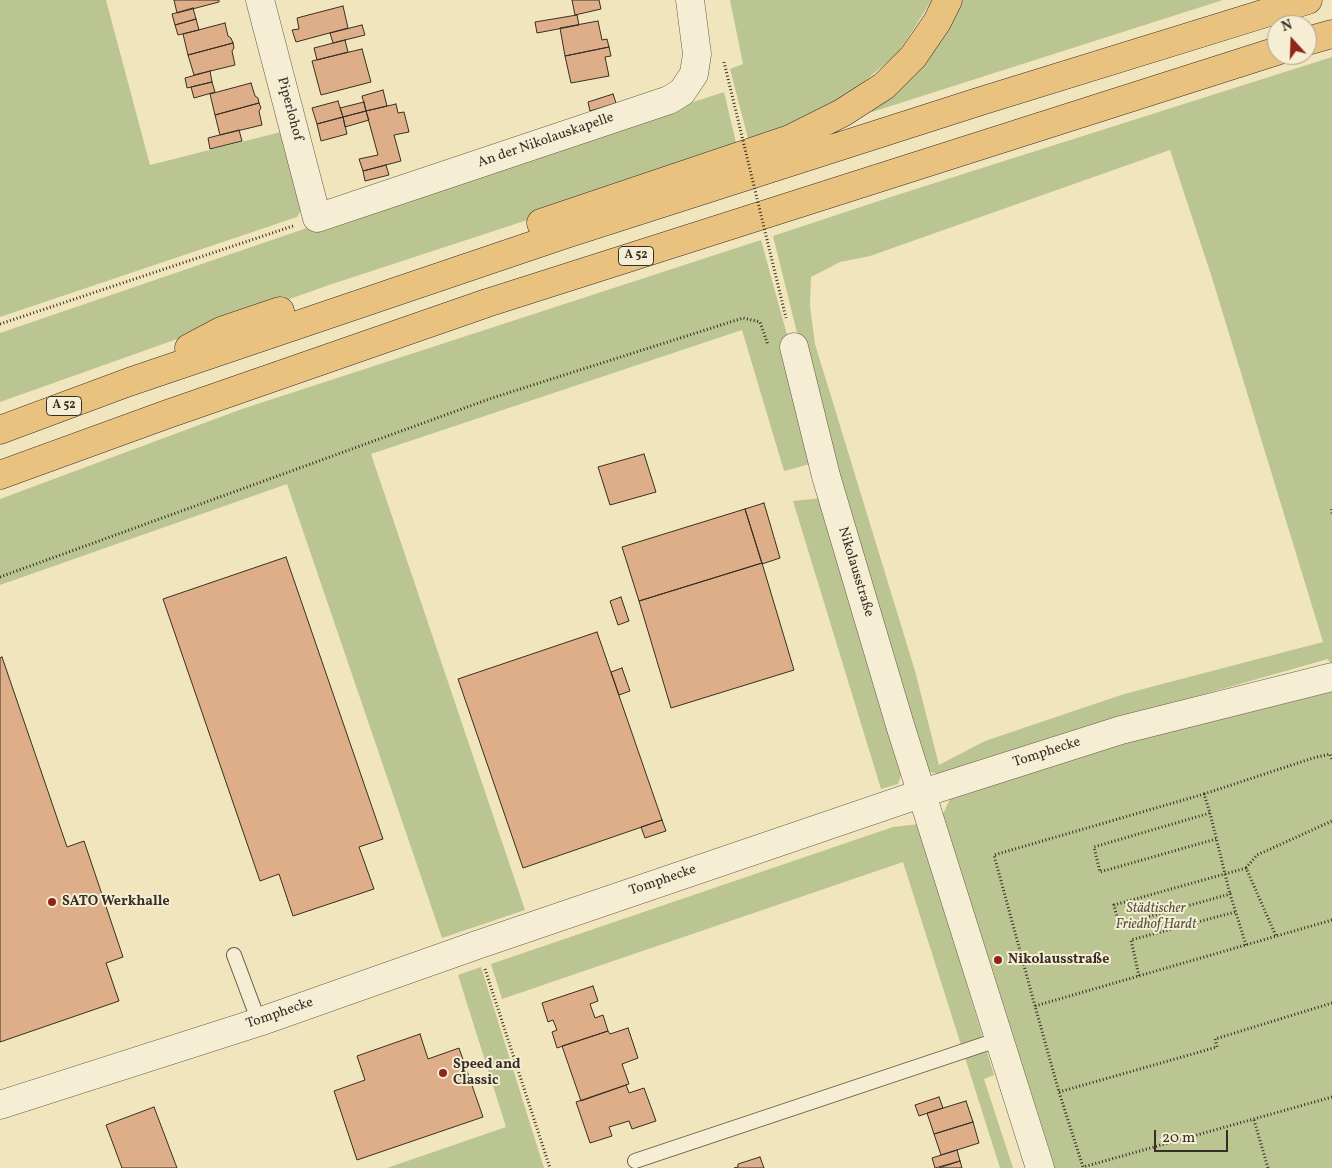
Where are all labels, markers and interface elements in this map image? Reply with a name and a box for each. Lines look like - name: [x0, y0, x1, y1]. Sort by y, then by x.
- north arrow: [1267, 15, 1317, 65]
- text: N: [1279, 16, 1295, 37]
- street label: Piperlohof: [272, 75, 306, 143]
- street label: An der Nikolauskapelle: [476, 110, 616, 172]
- road number: A 52: [618, 247, 654, 266]
- road number: A 52: [46, 396, 82, 416]
- street label: Nikolausstraße: [833, 525, 877, 619]
- street label: Tomphecke: [1011, 734, 1083, 772]
- street label: Tomphecke: [627, 862, 699, 900]
- place label: SATO Werkhalle: [62, 894, 170, 910]
- marker: SATO Werkhalle: [46, 896, 58, 908]
- park label: Städtischer Friedhof Hardt: [1116, 901, 1196, 934]
- place label: Nikolausstraße: [1008, 952, 1109, 968]
- marker: Nikolausstraße: [992, 954, 1004, 966]
- street label: Tomphecke: [244, 995, 316, 1033]
- place label: Speed and Classic: [453, 1057, 520, 1090]
- marker: Speed and Classic: [437, 1067, 449, 1079]
- scale bar: [1157, 1120, 1231, 1152]
- text: 20 m: [1162, 1128, 1195, 1149]

